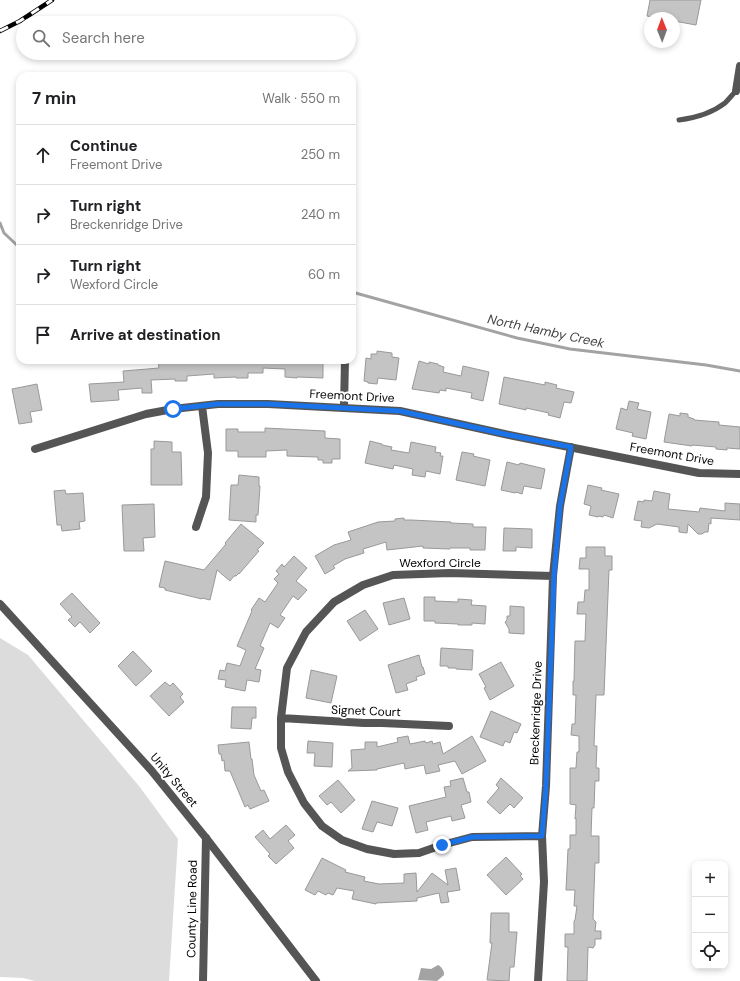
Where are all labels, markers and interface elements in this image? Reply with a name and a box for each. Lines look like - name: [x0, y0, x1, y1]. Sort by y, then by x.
- north arrow: [644, 12, 680, 48]
- search box: [16, 16, 356, 60]
- icon: search: [30, 27, 52, 49]
- text: Search here: [62, 28, 145, 48]
- text: 7 min: [32, 87, 76, 109]
- text: Walk · 550 m: [262, 90, 340, 107]
- text: Continue: [70, 136, 138, 156]
- icon: ahead: [32, 144, 54, 166]
- text: 250 m: [301, 146, 340, 163]
- text: Freemont Drive: [70, 156, 162, 173]
- text: Turn right: [70, 196, 141, 216]
- icon: right: [32, 204, 54, 226]
- text: 240 m: [301, 206, 340, 223]
- text: Breckenridge Drive: [70, 216, 183, 233]
- text: Turn right: [70, 256, 141, 276]
- icon: right: [32, 264, 54, 286]
- text: 60 m: [308, 266, 340, 283]
- text: Wexford Circle: [70, 276, 158, 293]
- water label: North Hamby Creek: [486, 310, 606, 352]
- icon: arrive: [32, 324, 54, 346]
- text: Arrive at destination: [70, 325, 221, 345]
- street label: Freemont Drive: [309, 386, 395, 406]
- route start: [164, 400, 182, 418]
- street label: Freemont Drive: [629, 439, 716, 469]
- street label: Wexford Circle: [399, 555, 481, 571]
- street label: Breckenridge Drive: [526, 660, 546, 765]
- street label: Signet Court: [331, 702, 401, 720]
- street label: Unity Street: [147, 749, 202, 811]
- route end: [433, 836, 451, 854]
- street label: County Line Road: [183, 860, 201, 958]
- map controls: [692, 861, 728, 969]
- button: +: [692, 861, 728, 897]
- button: −: [692, 897, 728, 933]
- button: locate: [692, 933, 728, 969]

